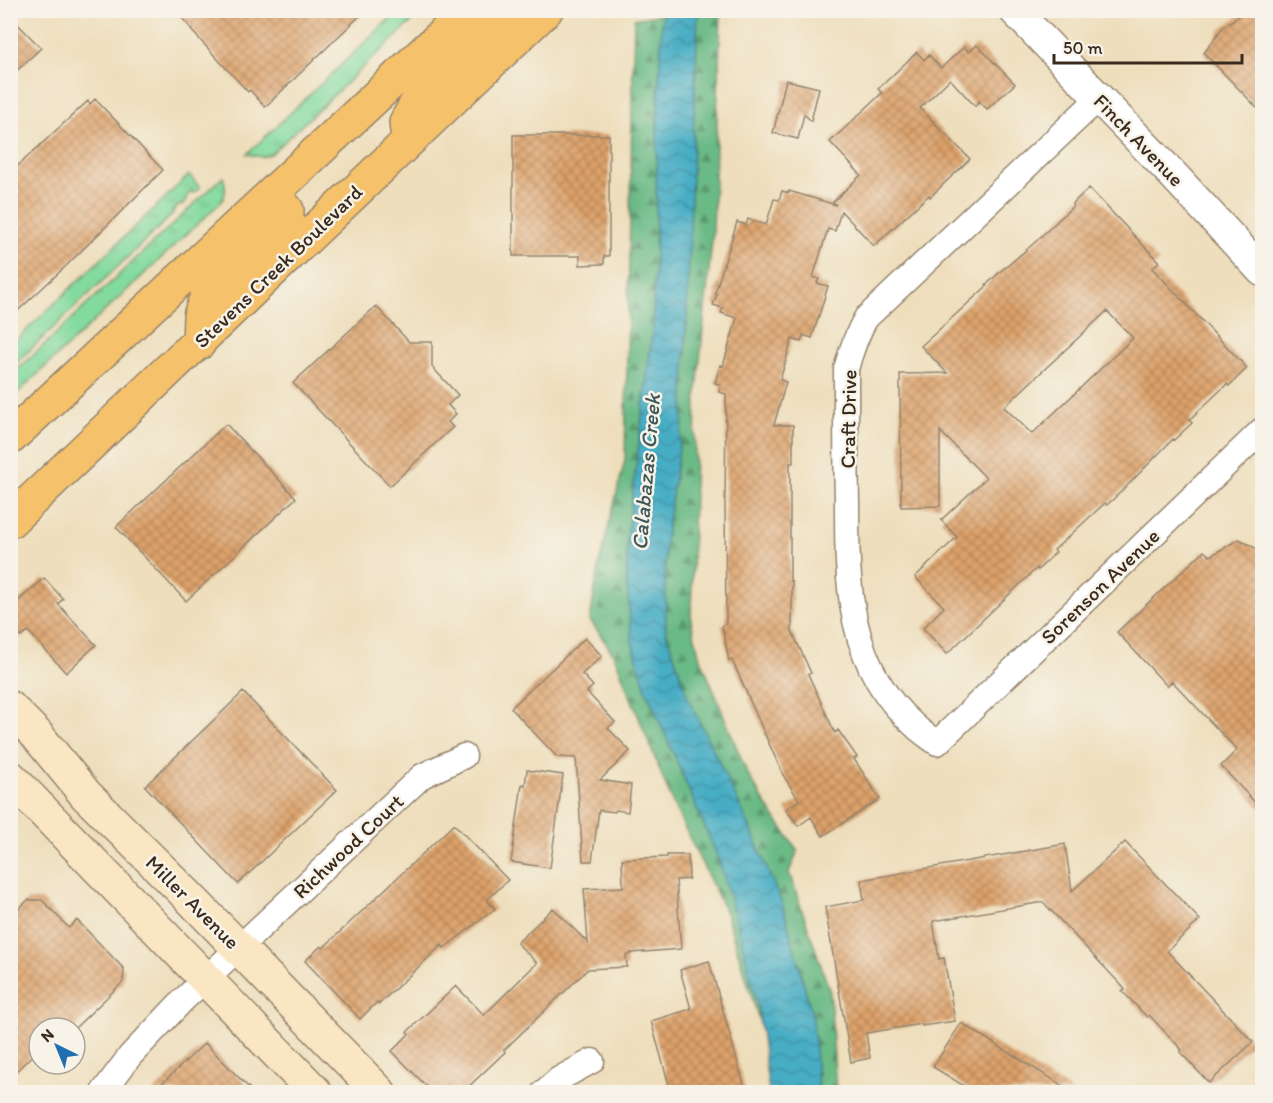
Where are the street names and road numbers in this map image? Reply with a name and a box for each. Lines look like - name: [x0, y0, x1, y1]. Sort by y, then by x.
- street label: Finch Avenue: [1089, 88, 1189, 192]
- street label: Stevens Creek Boulevard: [189, 179, 368, 353]
- street label: Craft Drive: [835, 369, 861, 469]
- street label: Sorenson Avenue: [1035, 523, 1165, 649]
- street label: Richwood Court: [287, 788, 409, 904]
- street label: Miller Avenue: [141, 850, 245, 954]

